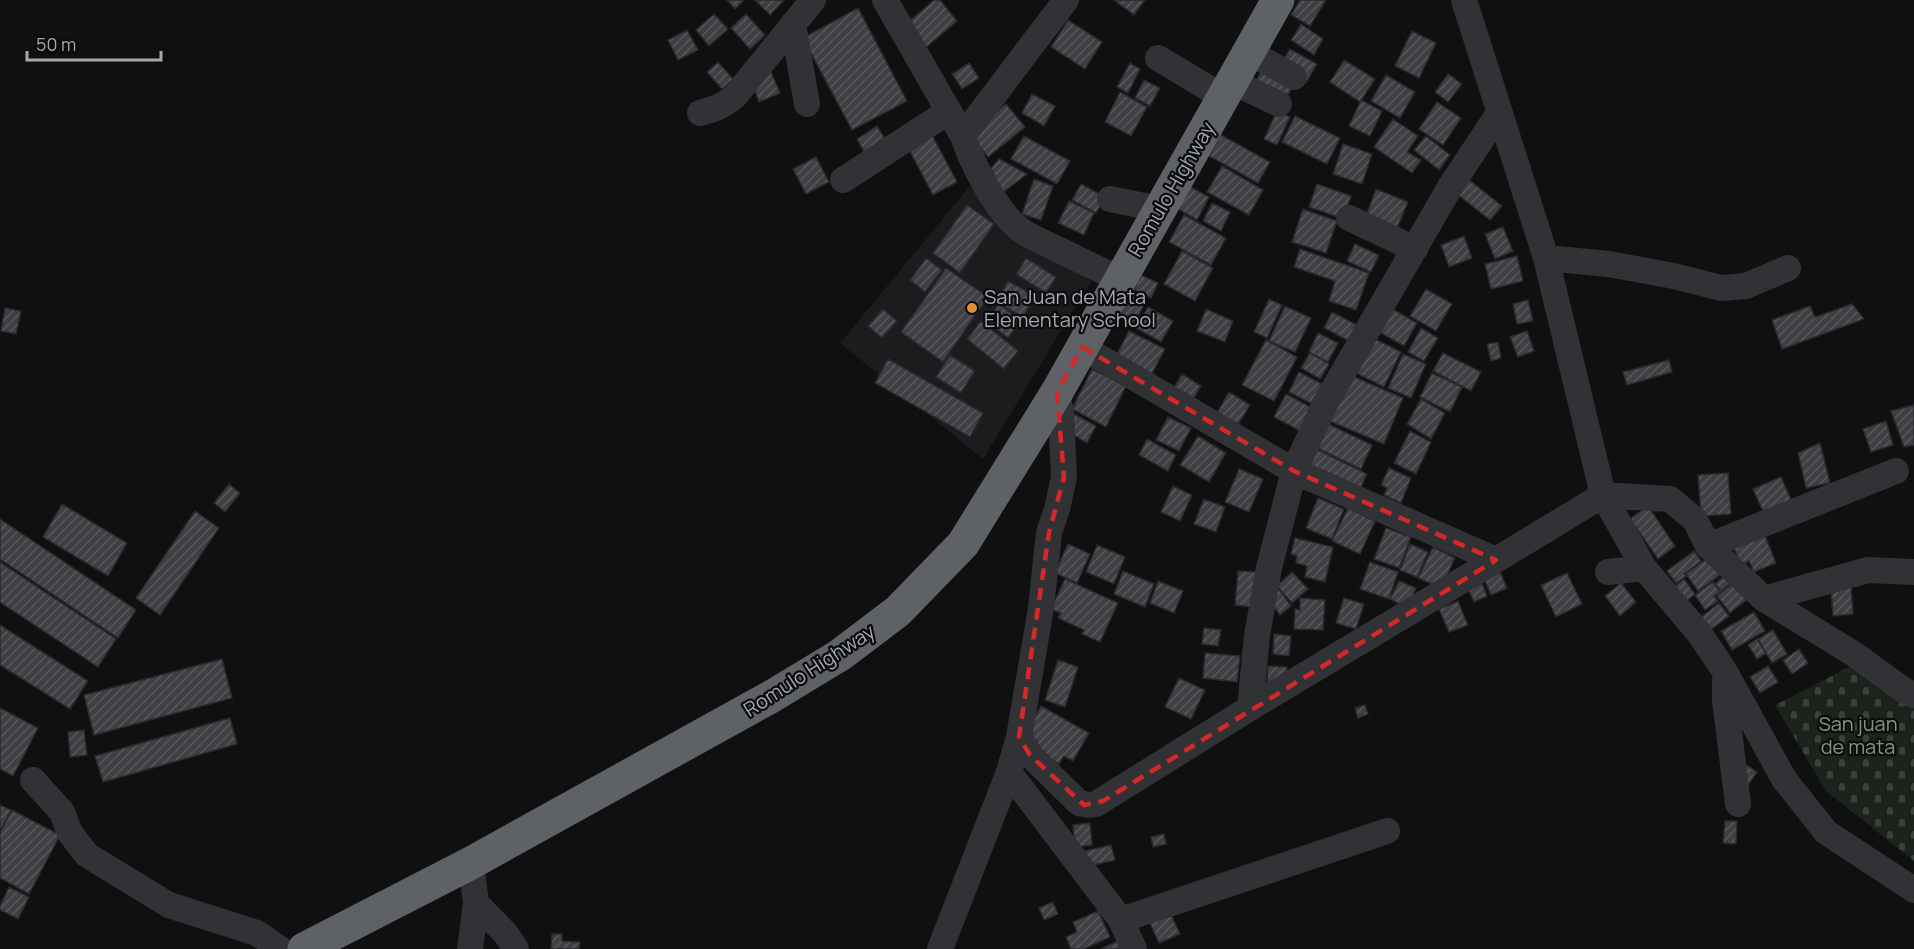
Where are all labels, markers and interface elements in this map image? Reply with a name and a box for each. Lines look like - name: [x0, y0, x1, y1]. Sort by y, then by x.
- scale bar: [27, 24, 160, 62]
- text: 50 m: [36, 32, 76, 56]
- street label: Romulo Highway: [1121, 116, 1221, 261]
- place label: San Juan de Mata Elementary School: [984, 283, 1156, 333]
- marker: San Juan de Mata Elementary School: [965, 301, 979, 315]
- street label: Romulo Highway: [738, 617, 880, 723]
- park label: San juan de mata: [1818, 710, 1898, 760]

